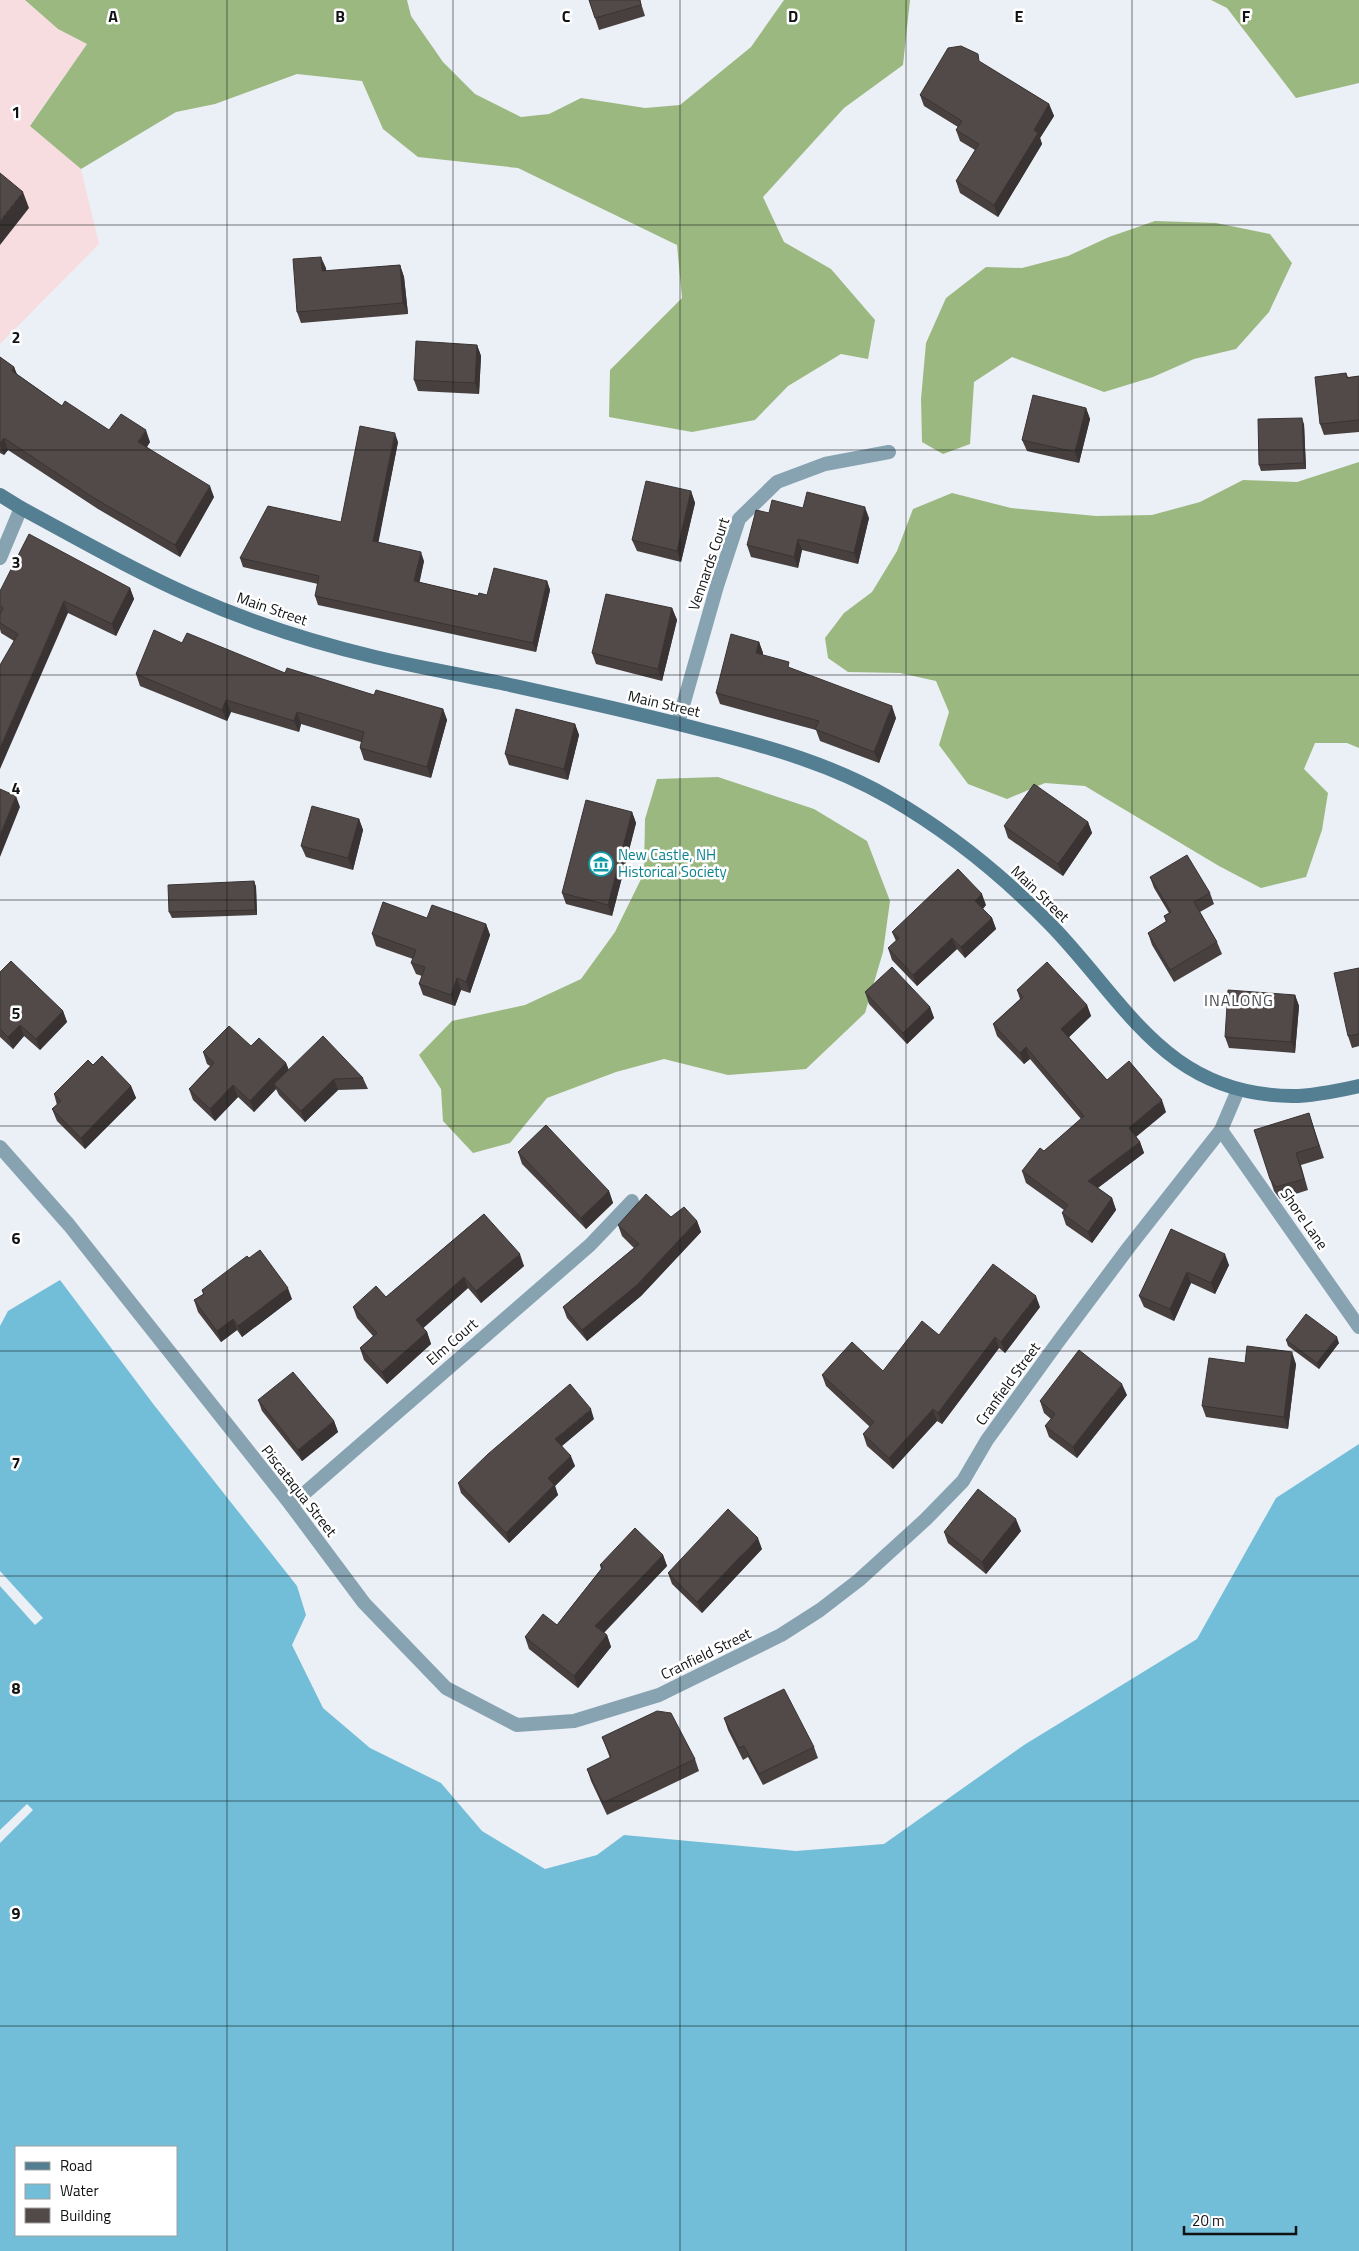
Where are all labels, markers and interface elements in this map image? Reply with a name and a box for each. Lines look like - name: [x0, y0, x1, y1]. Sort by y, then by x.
- text: A: [108, 4, 118, 28]
- text: B: [335, 4, 345, 28]
- text: C: [562, 4, 571, 28]
- text: D: [788, 4, 798, 28]
- text: E: [1015, 4, 1024, 28]
- text: F: [1242, 4, 1251, 28]
- text: 1: [12, 100, 20, 124]
- text: 2: [12, 325, 20, 349]
- street label: Vennards Court: [682, 514, 735, 613]
- text: 3: [12, 550, 20, 574]
- street label: Main Street: [234, 586, 311, 632]
- street label: Main Street: [626, 684, 703, 723]
- text: 4: [12, 776, 21, 800]
- place label: New Castle, NH Historical Society: [618, 843, 727, 883]
- museum icon: New Castle, NH Historical Society: [588, 851, 614, 877]
- street label: Main Street: [1006, 860, 1075, 928]
- district label: INALONG: [1204, 988, 1274, 1012]
- text: 5: [12, 1001, 21, 1025]
- street label: Shore Lane: [1275, 1183, 1334, 1254]
- text: 6: [12, 1226, 21, 1250]
- street label: Elm Court: [421, 1312, 483, 1371]
- street label: Cranfield Street: [969, 1337, 1046, 1430]
- street label: Piscataqua Street: [256, 1440, 343, 1542]
- text: 7: [12, 1451, 20, 1475]
- street label: Cranfield Street: [657, 1621, 756, 1685]
- text: 8: [12, 1676, 21, 1700]
- text: 9: [12, 1901, 21, 1925]
- legend: [15, 2146, 178, 2236]
- text: Road: [60, 2154, 92, 2177]
- text: Water: [60, 2179, 99, 2202]
- text: Building: [60, 2204, 111, 2227]
- scale bar: [1184, 2204, 1296, 2236]
- text: 20 m: [1192, 2209, 1225, 2232]

